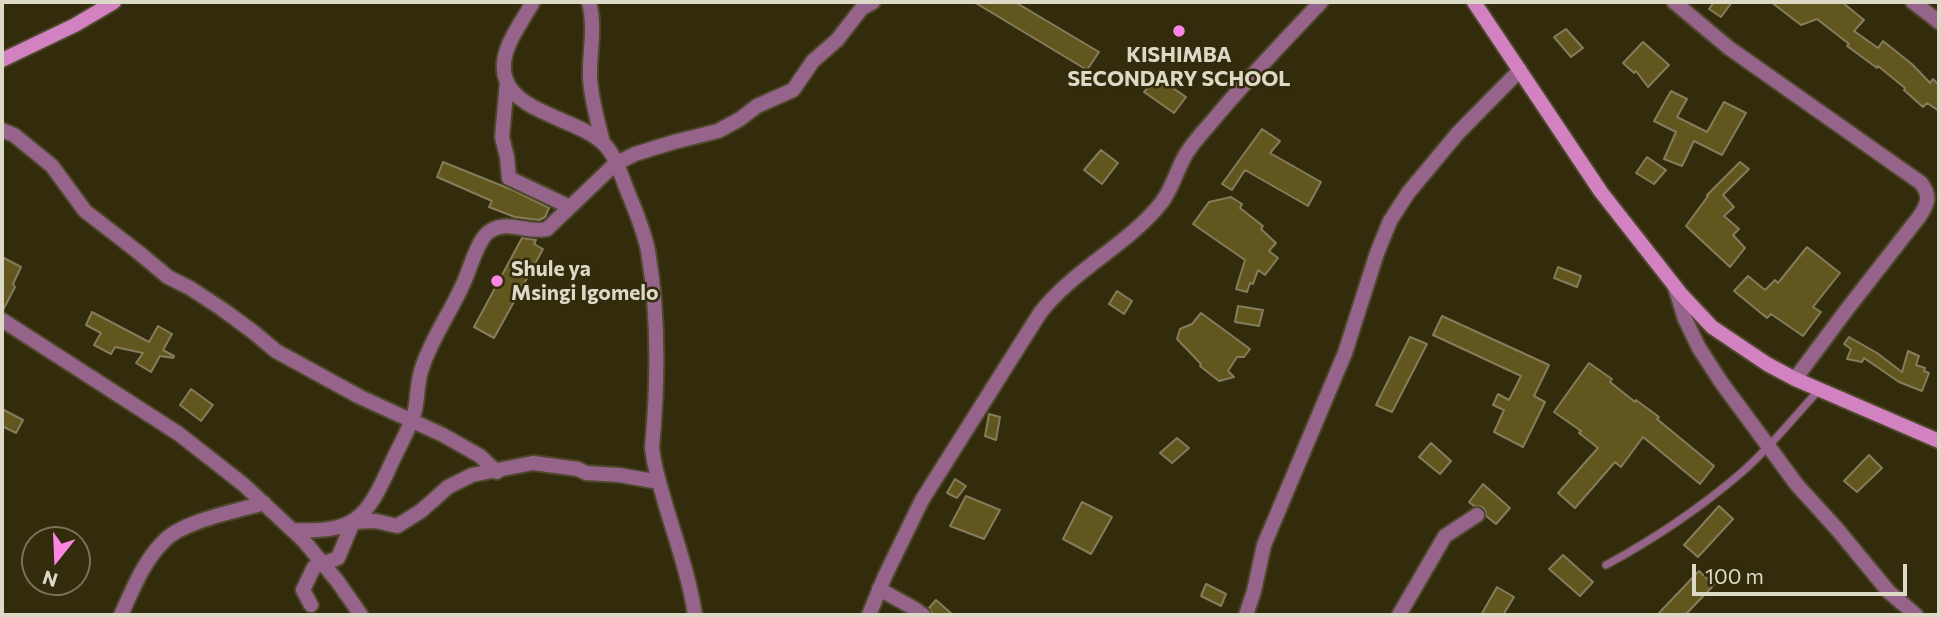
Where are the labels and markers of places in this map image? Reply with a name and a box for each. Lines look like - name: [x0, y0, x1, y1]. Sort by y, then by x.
- marker: KISHIMBA SECONDARY SCHOOL: [1171, 23, 1187, 39]
- place label: KISHIMBA SECONDARY SCHOOL: [1067, 42, 1291, 92]
- place label: Shule ya Msingi Igomelo: [511, 256, 659, 306]
- marker: Shule ya Msingi Igomelo: [489, 273, 505, 289]

